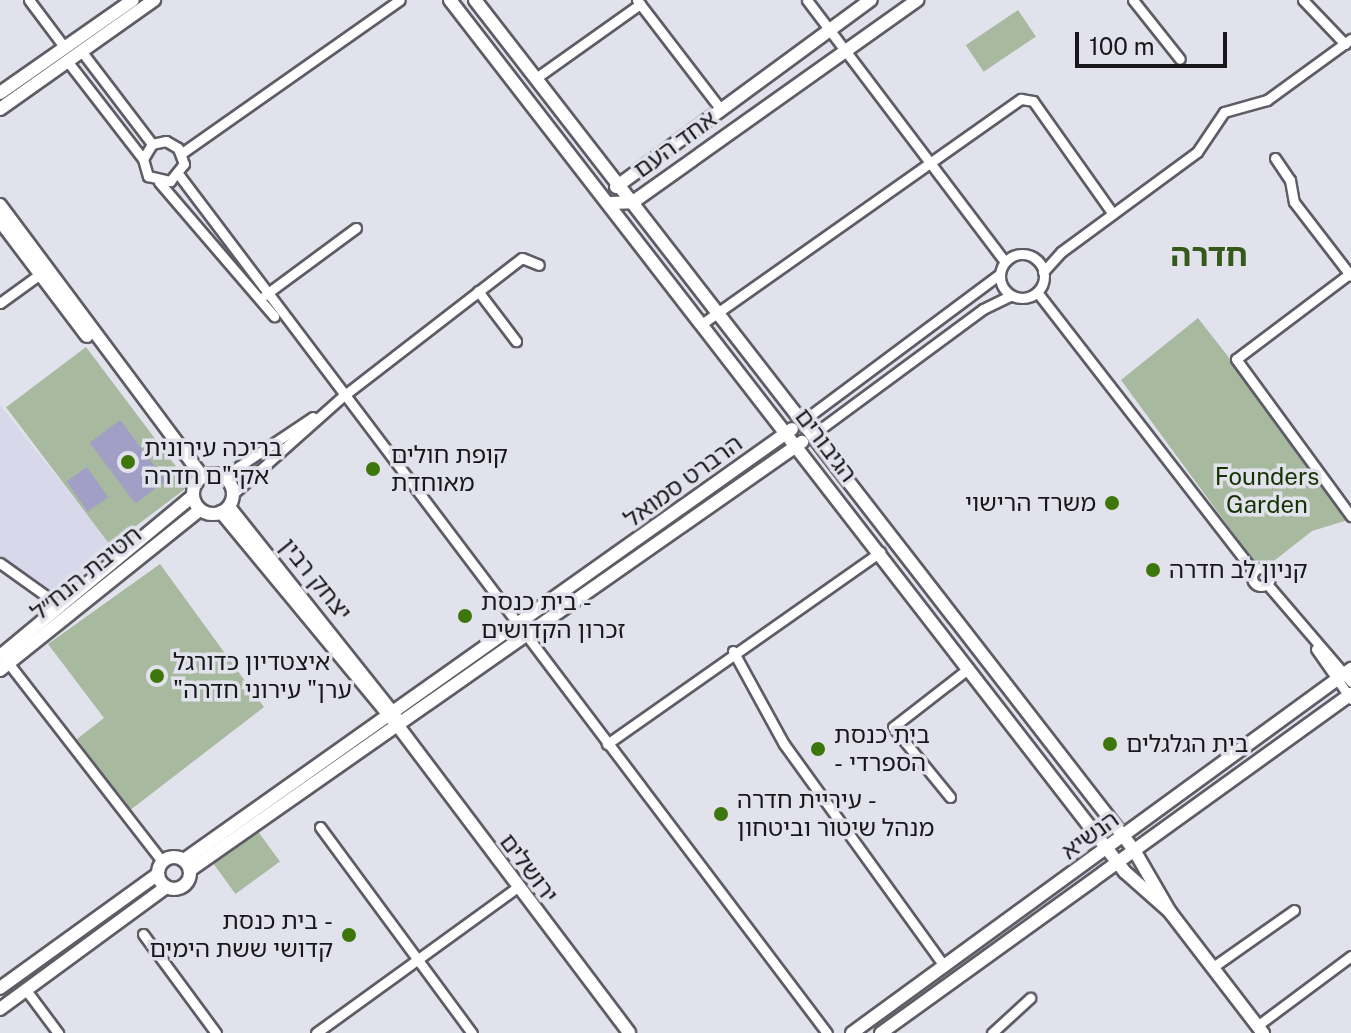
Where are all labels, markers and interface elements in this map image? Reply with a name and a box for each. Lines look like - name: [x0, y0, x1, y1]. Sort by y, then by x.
- scale bar: [1079, 16, 1231, 66]
- text: 100 m: [1089, 32, 1155, 60]
- street label: אחד העם: [628, 104, 722, 184]
- district label: חדרה: [1170, 236, 1248, 274]
- street label: הגיבורים: [789, 402, 863, 488]
- street label: הרברט סמואל: [618, 429, 748, 533]
- place label: בריכה עירונית אקי"ם חדרה: [144, 434, 282, 490]
- place label: קופת חולים מאוחדת: [391, 441, 508, 497]
- marker: בריכה עירונית אקי"ם חדרה: [119, 453, 137, 471]
- marker: קופת חולים מאוחדת: [362, 458, 384, 480]
- park label: Founders Garden: [1215, 463, 1319, 519]
- place label: משרד הרישוי: [965, 489, 1096, 517]
- marker: משרד הרישוי: [1103, 494, 1121, 512]
- street label: חטיבת הנח״ל: [25, 520, 147, 626]
- street label: יצחק רבין: [274, 532, 358, 626]
- place label: קניון לב חדרה: [1169, 556, 1308, 584]
- marker: קניון לב חדרה: [1144, 561, 1162, 579]
- place label: בית כנסת - זכרון הקדושים: [481, 588, 625, 644]
- marker: בית כנסת - זכרון הקדושים: [456, 607, 474, 625]
- place label: איצטדיון כדורגל "ערן" עירוני חדרה: [173, 648, 352, 704]
- marker: איצטדיון כדורגל "ערן" עירוני חדרה: [148, 667, 166, 685]
- place label: בית כנסת - הספרדי: [834, 721, 930, 777]
- place label: בית הגלגלים: [1126, 730, 1249, 758]
- marker: בית הגלגלים: [1101, 735, 1119, 753]
- marker: בית כנסת - הספרדי: [809, 740, 827, 758]
- place label: עיריית חדרה - מנהל שיטור וביטחון: [737, 786, 934, 842]
- marker: עיריית חדרה - מנהל שיטור וביטחון: [712, 805, 730, 823]
- street label: הנשיא: [1056, 805, 1124, 865]
- street label: ירושלים: [494, 828, 564, 908]
- place label: בית כנסת - קדושי ששת הימים: [149, 907, 333, 963]
- marker: בית כנסת - קדושי ששת הימים: [340, 926, 358, 944]

